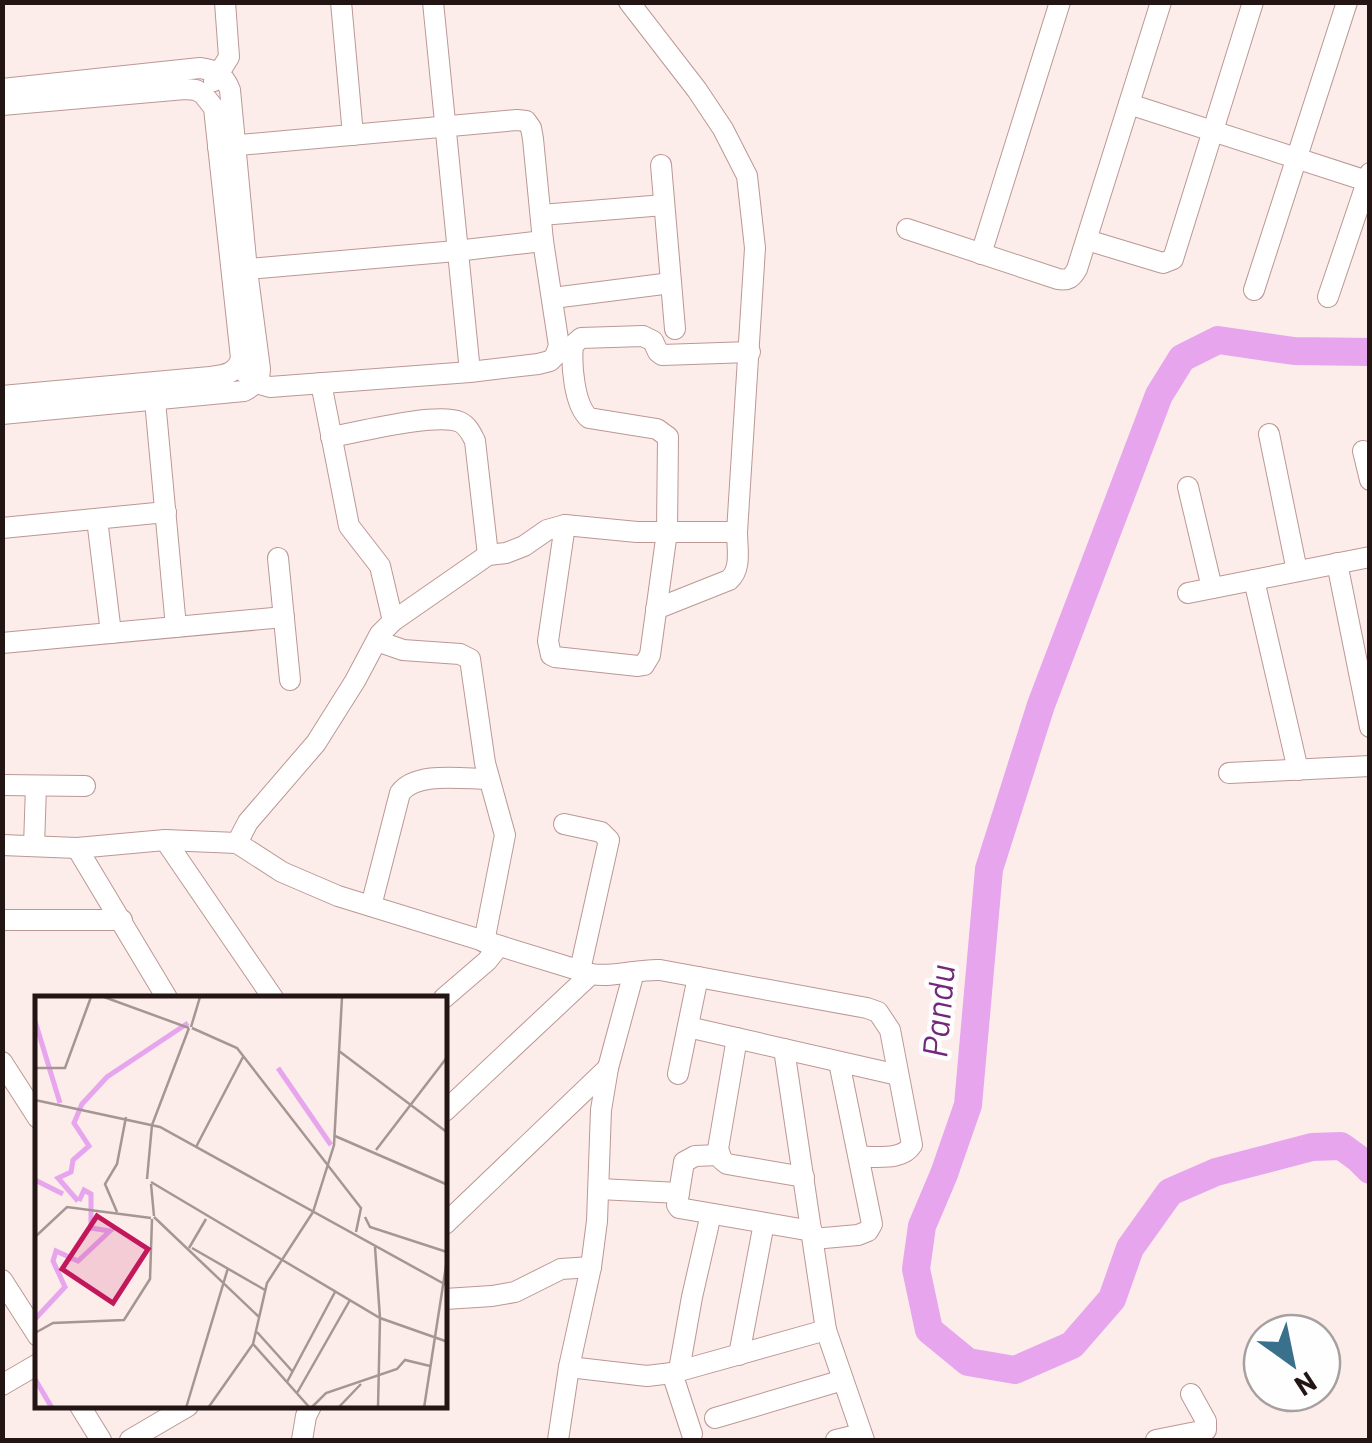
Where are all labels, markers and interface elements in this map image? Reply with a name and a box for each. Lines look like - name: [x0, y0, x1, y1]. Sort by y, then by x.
- water label: Pandu: [912, 963, 962, 1059]
- inset map: [35, 996, 448, 1408]
- north arrow: [1242, 1313, 1342, 1413]
- text: N: [1289, 1365, 1323, 1404]

